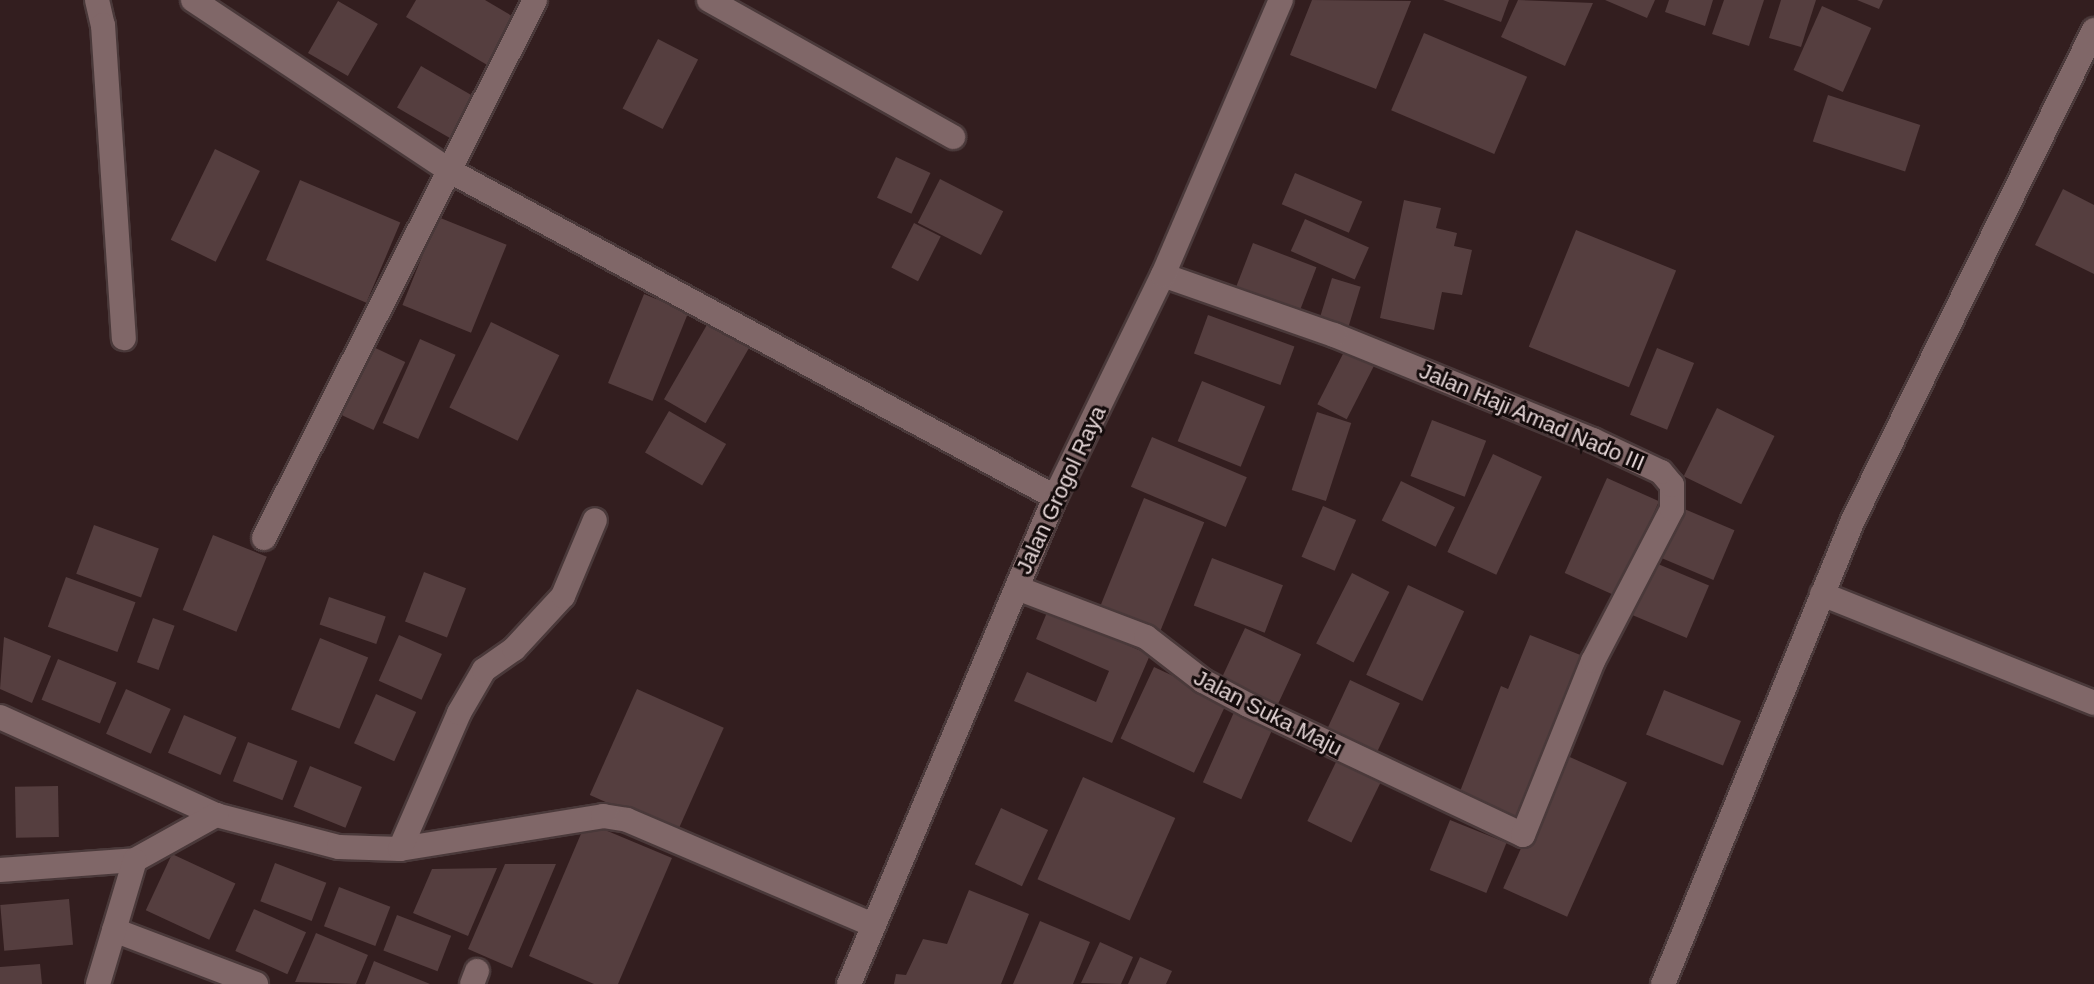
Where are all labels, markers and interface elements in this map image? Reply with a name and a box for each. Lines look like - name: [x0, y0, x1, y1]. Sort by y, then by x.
- street label: Jalan Haji Amad Nado III: [1415, 357, 1649, 477]
- street label: Jalan Grogol Raya: [1011, 402, 1111, 578]
- street label: Jalan Suka Maju: [1190, 664, 1346, 762]

